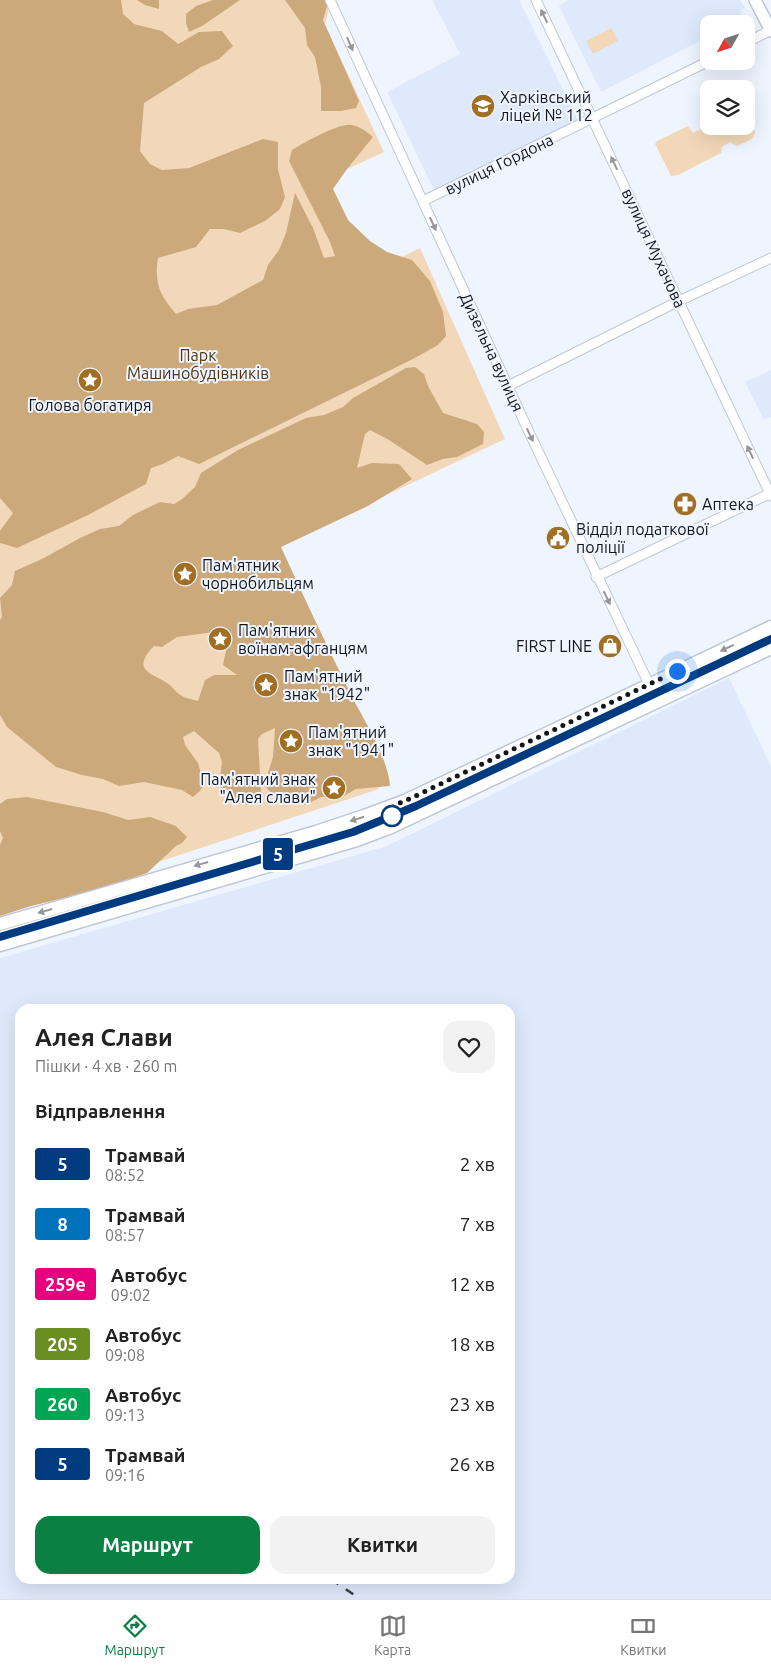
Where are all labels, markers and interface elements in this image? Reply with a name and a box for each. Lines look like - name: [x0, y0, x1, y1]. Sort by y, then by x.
- one-way arrow: [540, 9, 548, 23]
- north arrow: [700, 15, 755, 70]
- map controls: [700, 15, 755, 135]
- one-way arrow: [346, 37, 354, 51]
- button: layers: [700, 80, 755, 135]
- place label: Харківський ліцей № 112: [500, 88, 593, 124]
- school or university icon: Харківський ліцей № 112: [470, 93, 496, 119]
- street label: вулиця Гордона: [442, 130, 556, 198]
- one-way arrow: [610, 156, 618, 170]
- street label: вулиця Мухачова: [618, 185, 690, 311]
- one-way arrow: [429, 216, 437, 231]
- street label: Дизельна вулиця: [457, 290, 527, 414]
- park label: Парк Машинобудівників: [127, 346, 269, 382]
- place icon: Голова богатиря: [77, 367, 103, 393]
- place label: Голова богатиря: [28, 396, 152, 414]
- one-way arrow: [526, 428, 534, 442]
- one-way arrow: [746, 445, 754, 459]
- pharmacy icon: Аптека: [672, 491, 698, 517]
- place label: Аптека: [702, 495, 754, 513]
- place label: Відділ податкової поліції: [576, 520, 710, 556]
- public building icon: Відділ податкової поліції: [545, 525, 571, 551]
- place label: Пам'ятник чорнобильцям: [202, 556, 314, 592]
- place icon: Пам'ятник чорнобильцям: [172, 561, 198, 587]
- one-way arrow: [603, 591, 611, 605]
- place label: Пам'ятник воїнам-афганцям: [238, 621, 368, 657]
- place icon: Пам'ятник воїнам-афганцям: [207, 626, 233, 652]
- shop icon: FIRST LINE: [597, 633, 623, 659]
- place label: FIRST LINE: [516, 637, 592, 655]
- one-way arrow: [720, 644, 734, 652]
- your location: [665, 659, 690, 684]
- place label: Пам'ятний знак "1942": [284, 667, 370, 703]
- place icon: Пам'ятний знак "1942": [253, 672, 279, 698]
- place label: Пам'ятний знак "1941": [308, 723, 394, 759]
- place icon: Пам'ятний знак "1941": [278, 728, 304, 754]
- place label: Пам'ятний знак "Алея слави": [200, 770, 316, 806]
- place icon: Пам'ятний знак "Алея слави": [321, 775, 347, 801]
- unlabelled marker: [381, 805, 403, 827]
- one-way arrow: [349, 815, 364, 823]
- line badge: 5: [262, 838, 294, 870]
- text: 5: [273, 844, 283, 864]
- one-way arrow: [194, 861, 209, 869]
- one-way arrow: [38, 907, 53, 915]
- button: heart: [443, 1021, 495, 1073]
- text: Алея Слави: [35, 1024, 173, 1051]
- text: Пішки · 4 хв · 260 m: [35, 1057, 177, 1075]
- text: Відправлення: [35, 1100, 165, 1122]
- text: Трамвай: [105, 1144, 185, 1166]
- text: 2 хв: [460, 1153, 495, 1175]
- text: 5: [57, 1154, 68, 1174]
- text: 08:52: [105, 1166, 145, 1184]
- text: Трамвай: [105, 1204, 185, 1226]
- text: 7 хв: [460, 1213, 495, 1235]
- text: 8: [57, 1214, 68, 1234]
- text: 08:57: [105, 1226, 145, 1244]
- text: Автобус: [111, 1264, 187, 1286]
- text: 12 хв: [449, 1273, 495, 1295]
- text: 259е: [45, 1274, 86, 1294]
- text: 09:02: [111, 1286, 151, 1304]
- text: Автобус: [105, 1324, 181, 1346]
- text: 18 хв: [449, 1333, 495, 1355]
- text: 205: [47, 1334, 78, 1354]
- text: 09:08: [105, 1346, 145, 1364]
- text: Автобус: [105, 1384, 181, 1406]
- text: 23 хв: [449, 1393, 495, 1415]
- text: 260: [47, 1394, 78, 1414]
- text: 09:13: [105, 1406, 145, 1424]
- text: Трамвай: [105, 1444, 185, 1466]
- text: 26 хв: [449, 1453, 495, 1475]
- text: 5: [57, 1454, 68, 1474]
- text: 09:16: [105, 1466, 145, 1484]
- button: Маршрут: [35, 1516, 260, 1574]
- button: Квитки: [270, 1516, 495, 1574]
- tab: Маршрут: [105, 1612, 165, 1658]
- tab: Карта: [374, 1612, 411, 1658]
- tab: Квитки: [620, 1612, 666, 1658]

